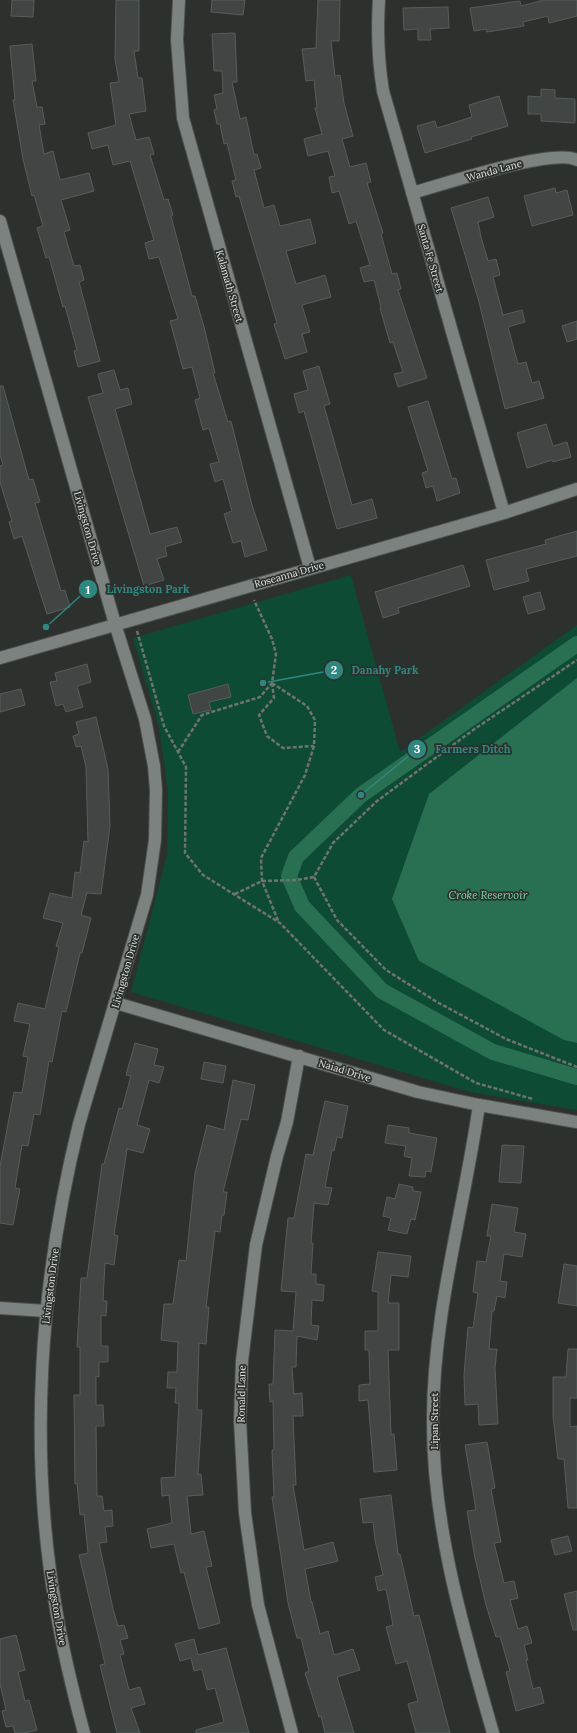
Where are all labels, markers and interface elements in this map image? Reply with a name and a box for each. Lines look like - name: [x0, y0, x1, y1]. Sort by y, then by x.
- street label: Wanda Lane: [465, 157, 524, 184]
- street label: Santa Fe Street: [415, 223, 446, 294]
- street label: Kalamath Street: [213, 248, 246, 324]
- street label: Livingston Drive: [71, 490, 104, 567]
- street label: Roseanna Drive: [253, 558, 326, 591]
- callout: Livingston Park: [78, 578, 197, 601]
- text: 1: [86, 582, 91, 597]
- text: Livingston Park: [106, 582, 190, 596]
- callout: Danahy Park: [324, 659, 426, 682]
- text: 2: [331, 662, 337, 677]
- text: Danahy Park: [352, 663, 419, 677]
- callout: Farmers Ditch: [407, 738, 519, 761]
- text: 3: [414, 741, 421, 756]
- text: Farmers Ditch: [435, 742, 511, 756]
- water label: Croke Reservoir: [448, 888, 529, 902]
- street label: Livingston Drive: [109, 932, 142, 1010]
- street label: Naiad Drive: [317, 1056, 373, 1085]
- street label: Livingston Drive: [39, 1247, 62, 1325]
- street label: Ronald Lane: [235, 1365, 249, 1423]
- street label: Lipan Street: [428, 1392, 441, 1449]
- street label: Livingston Drive: [43, 1569, 70, 1647]

